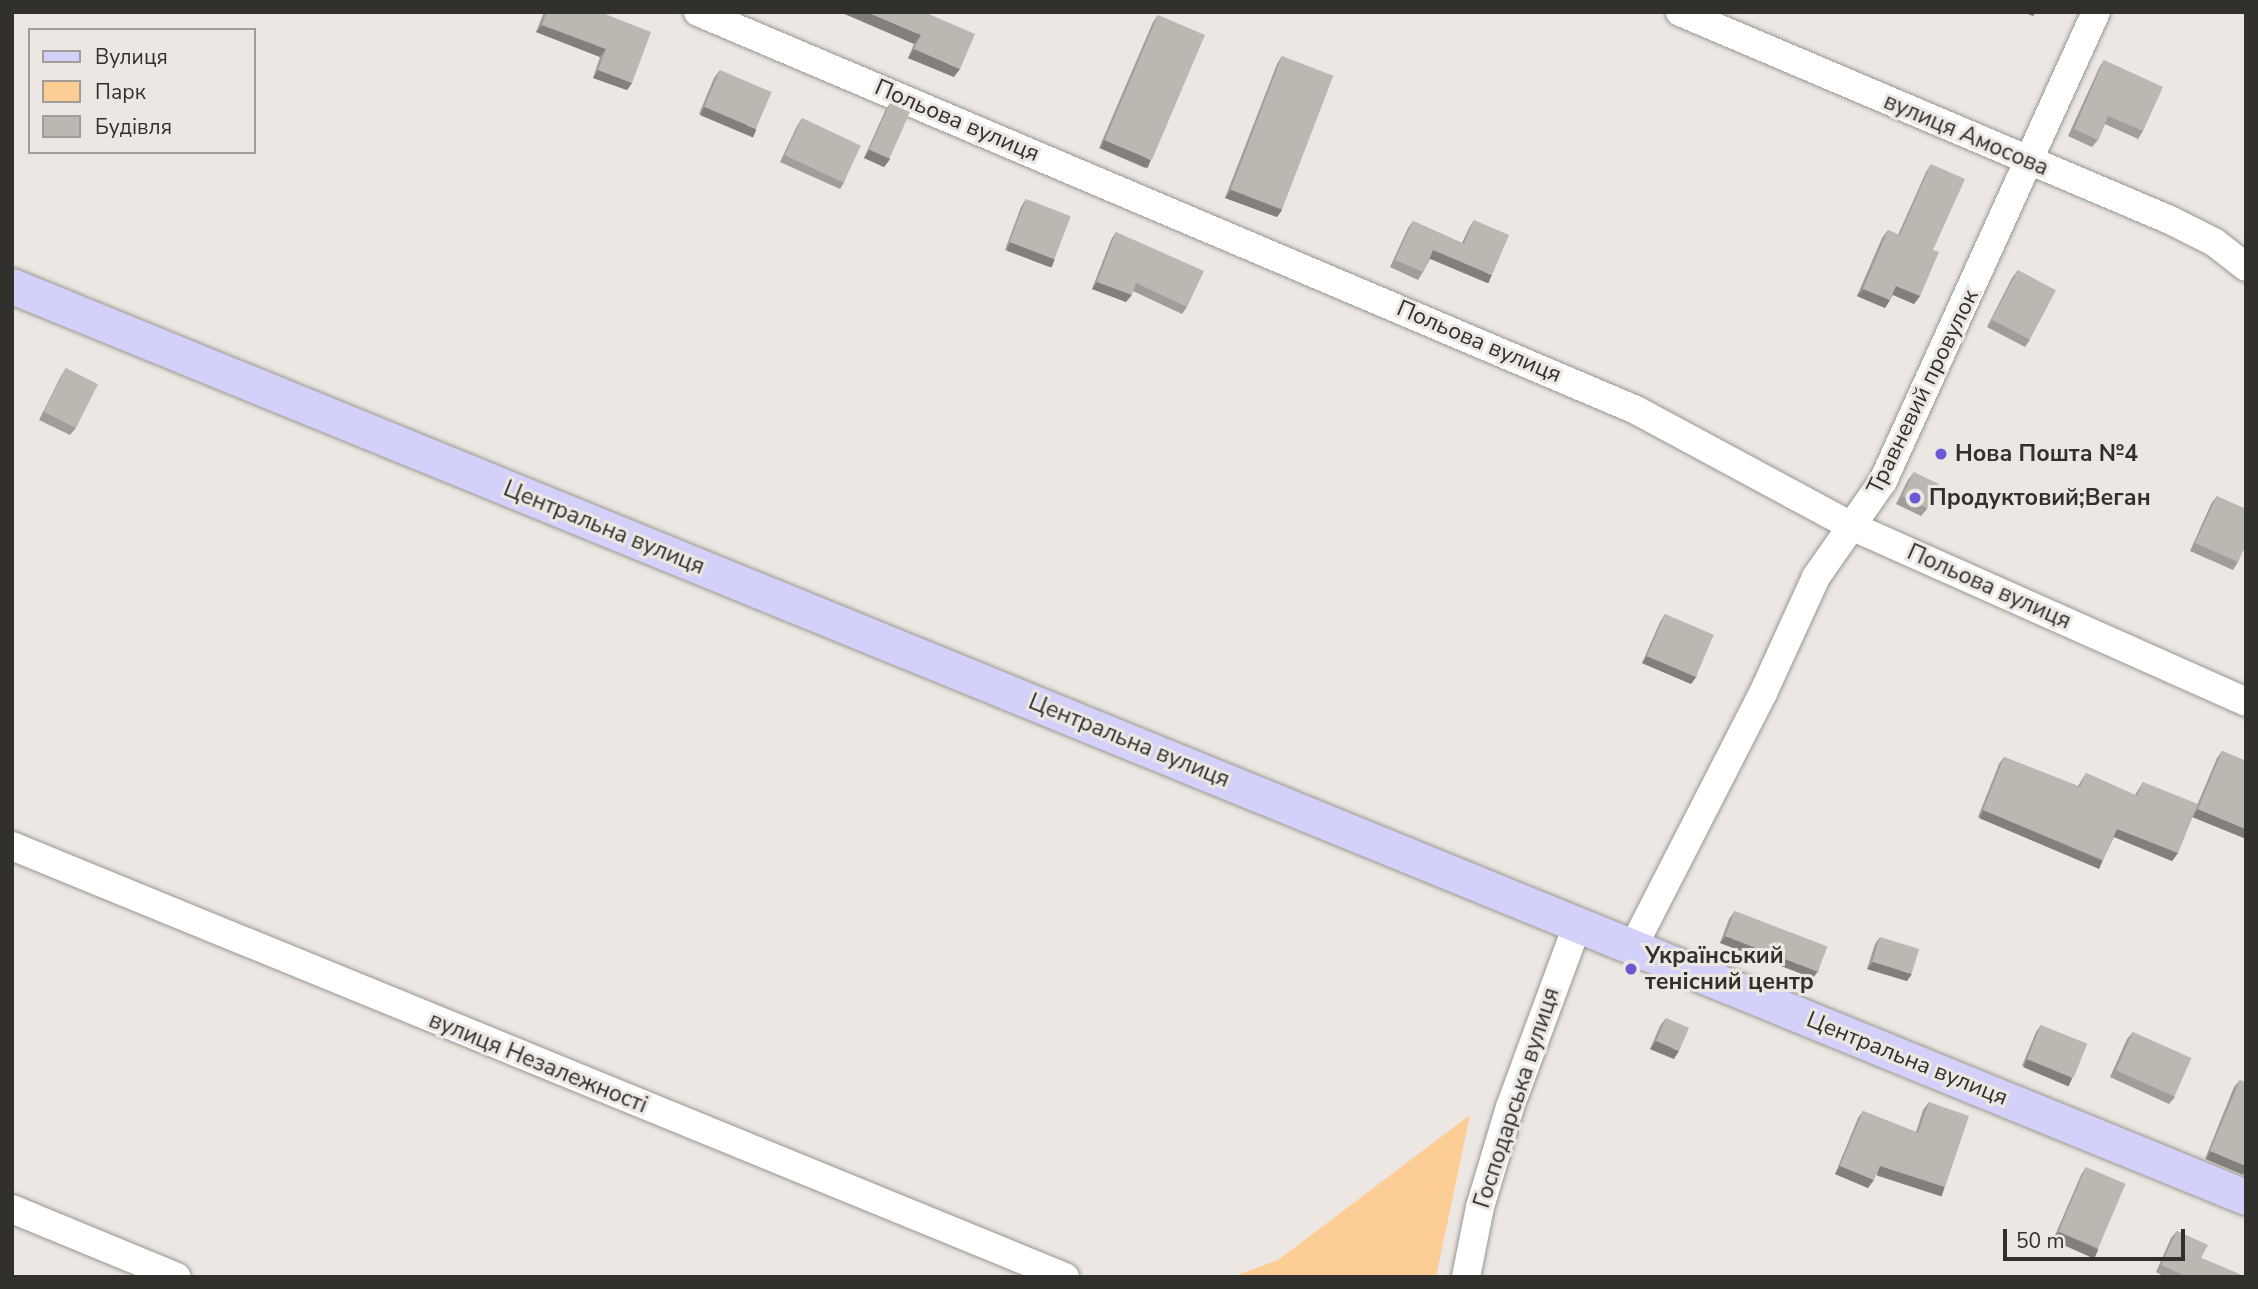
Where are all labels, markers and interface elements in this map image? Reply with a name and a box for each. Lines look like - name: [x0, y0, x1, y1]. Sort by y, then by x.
- legend: [28, 28, 256, 154]
- text: Вулиця: [95, 43, 168, 71]
- street label: Польова вулиця: [870, 74, 1044, 168]
- text: Парк: [95, 78, 146, 106]
- street label: вулиця Амосова: [1879, 88, 2053, 182]
- text: Будівля: [95, 113, 172, 141]
- street label: Травневий провулок: [1861, 285, 1985, 499]
- street label: Польова вулиця: [1392, 295, 1566, 389]
- place label: Нова Пошта №4: [1955, 440, 2138, 468]
- marker: Нова Пошта №4: [1933, 446, 1949, 462]
- street label: Центральна вулиця: [499, 475, 709, 581]
- place label: Продуктовий;Веган: [1929, 484, 2151, 512]
- marker: Продуктовий;Веган: [1907, 490, 1923, 506]
- street label: Польова вулиця: [1903, 539, 2075, 635]
- street label: Центральна вулиця: [1024, 688, 1234, 794]
- place label: Український тенісний центр: [1645, 942, 1814, 996]
- marker: Український тенісний центр: [1623, 961, 1639, 977]
- street label: Господарська вулиця: [1468, 984, 1566, 1212]
- street label: Центральна вулиця: [1802, 1006, 2012, 1112]
- street label: вулиця Незалежності: [425, 1007, 651, 1119]
- scale bar: [2006, 1216, 2188, 1260]
- text: 50 m: [2016, 1227, 2065, 1255]

